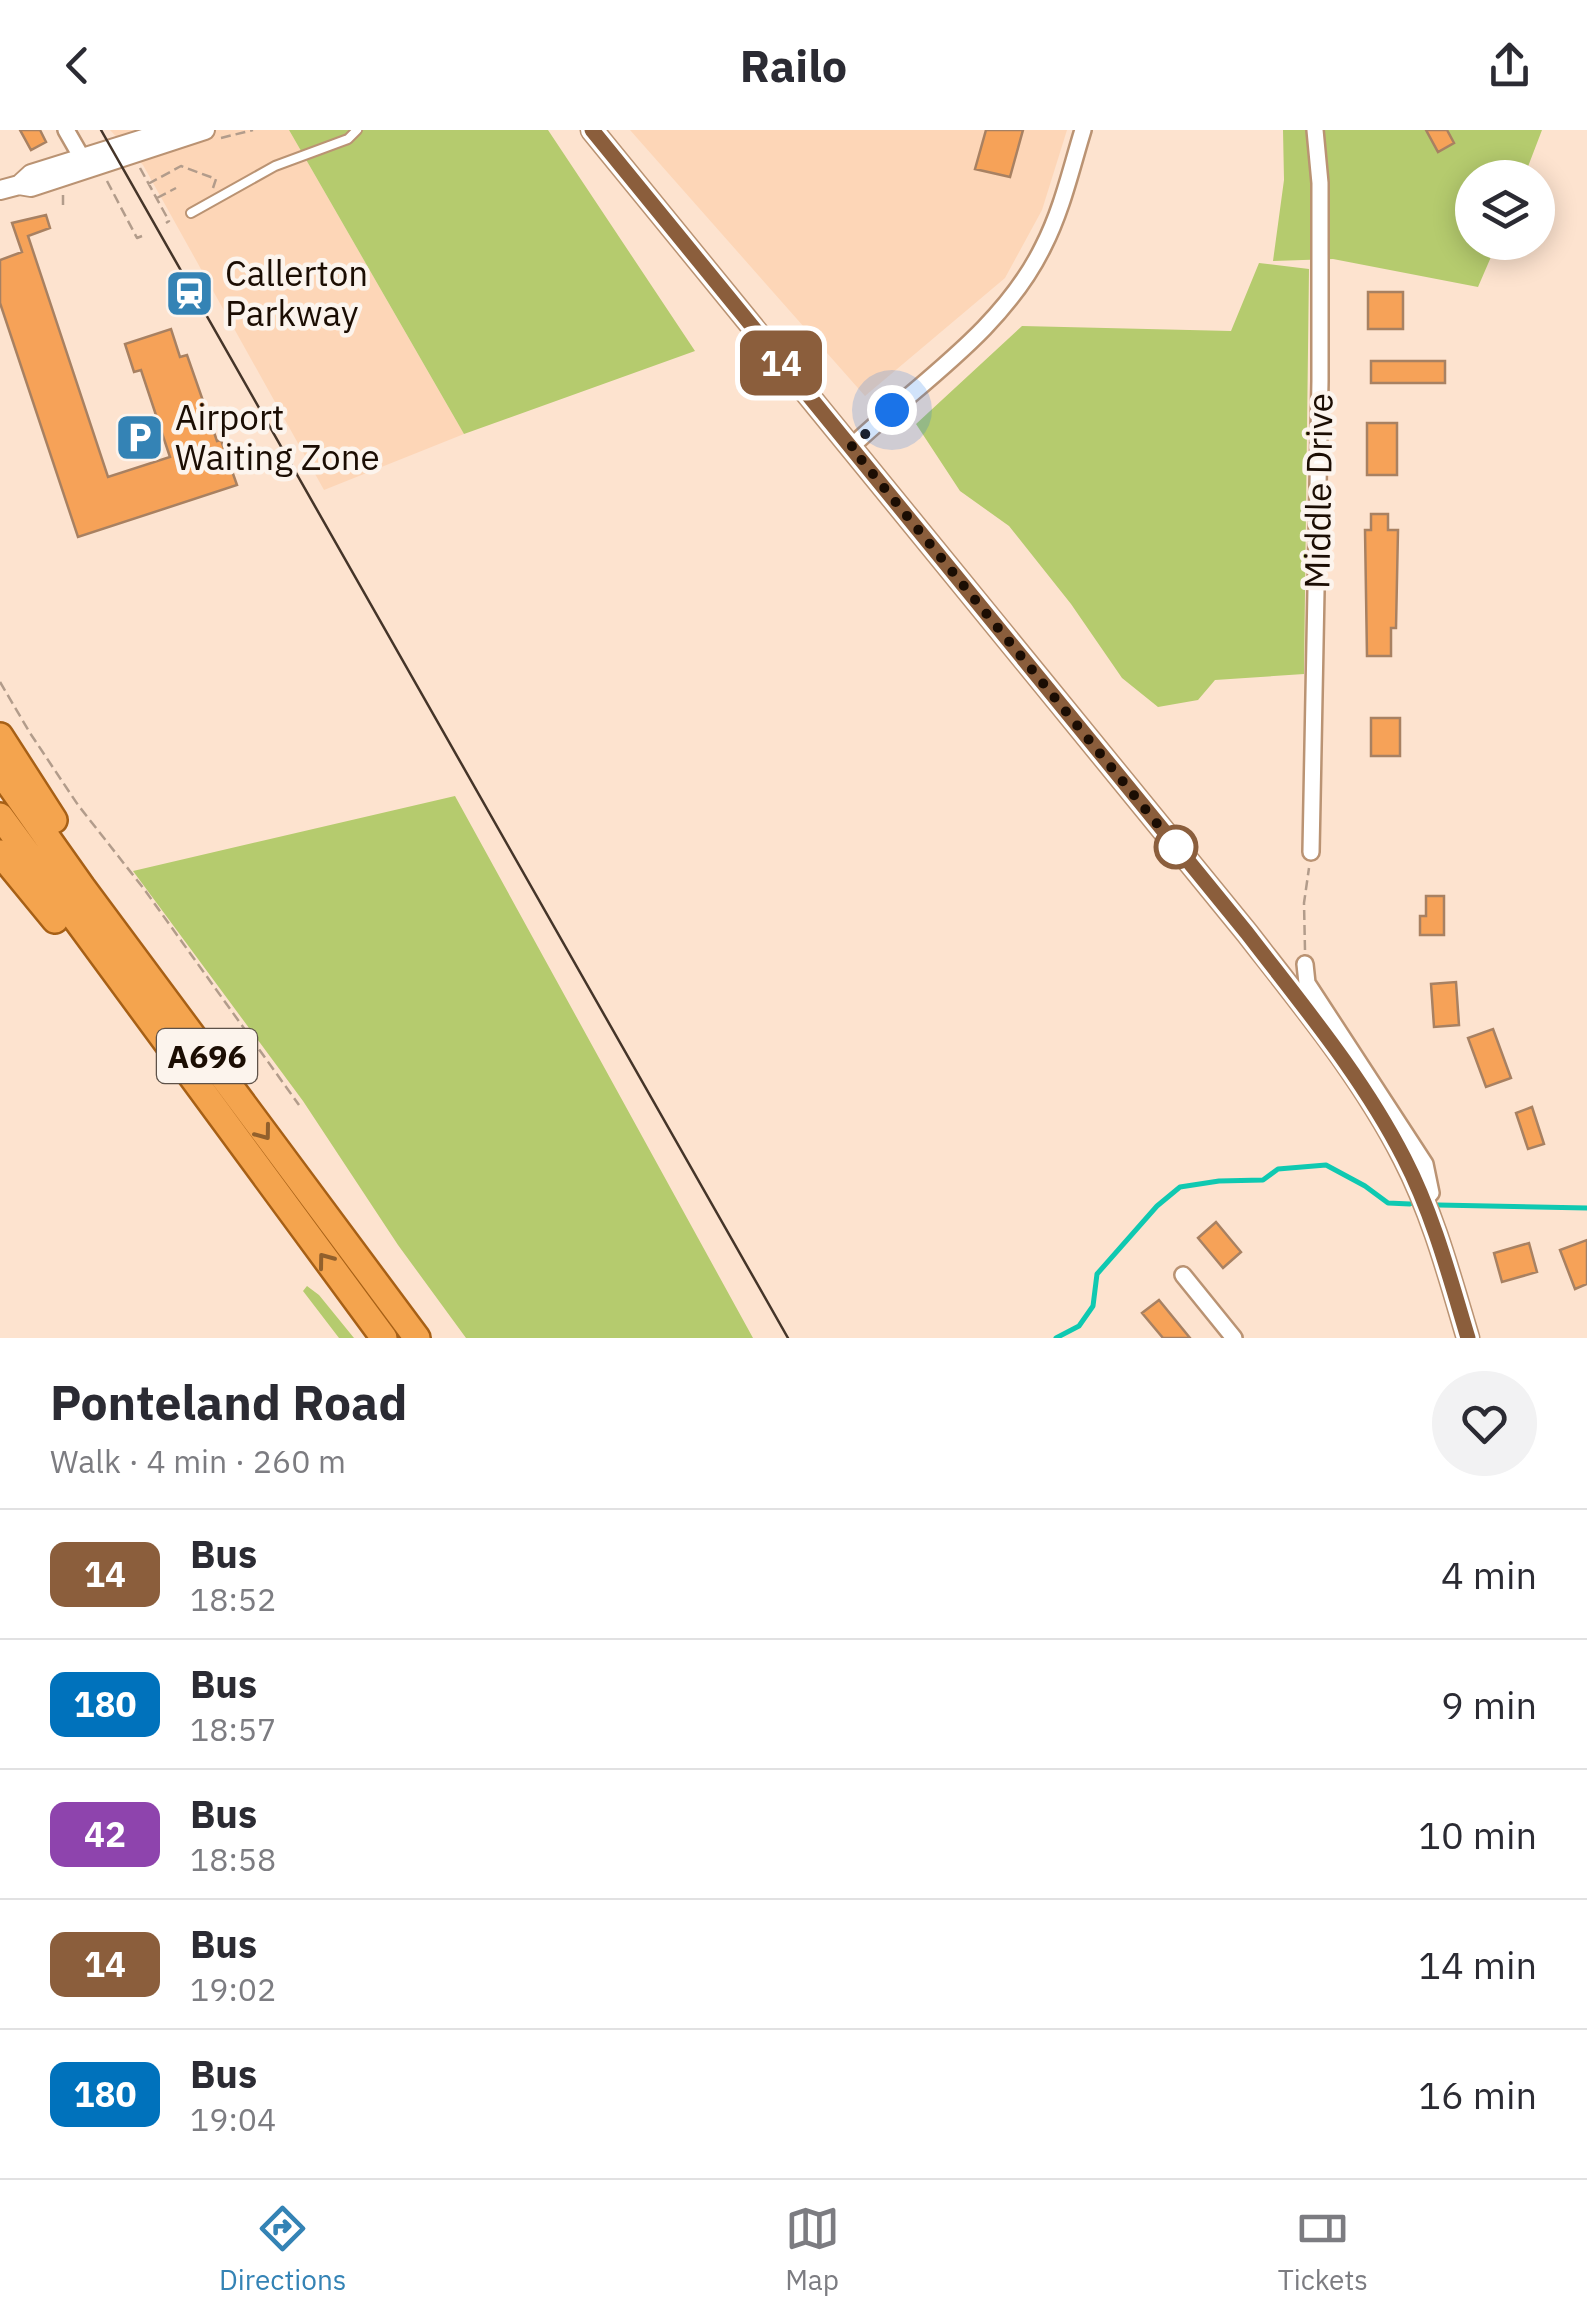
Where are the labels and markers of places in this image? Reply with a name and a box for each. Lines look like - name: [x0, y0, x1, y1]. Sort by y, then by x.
- place label: Callerton Parkway: [225, 250, 368, 336]
- station icon: Callerton Parkway: [164, 267, 216, 319]
- place label: Airport Waiting Zone: [175, 394, 380, 480]
- parking icon: Airport Waiting Zone: [114, 411, 166, 463]
- unlabelled marker: [1155, 826, 1197, 868]

